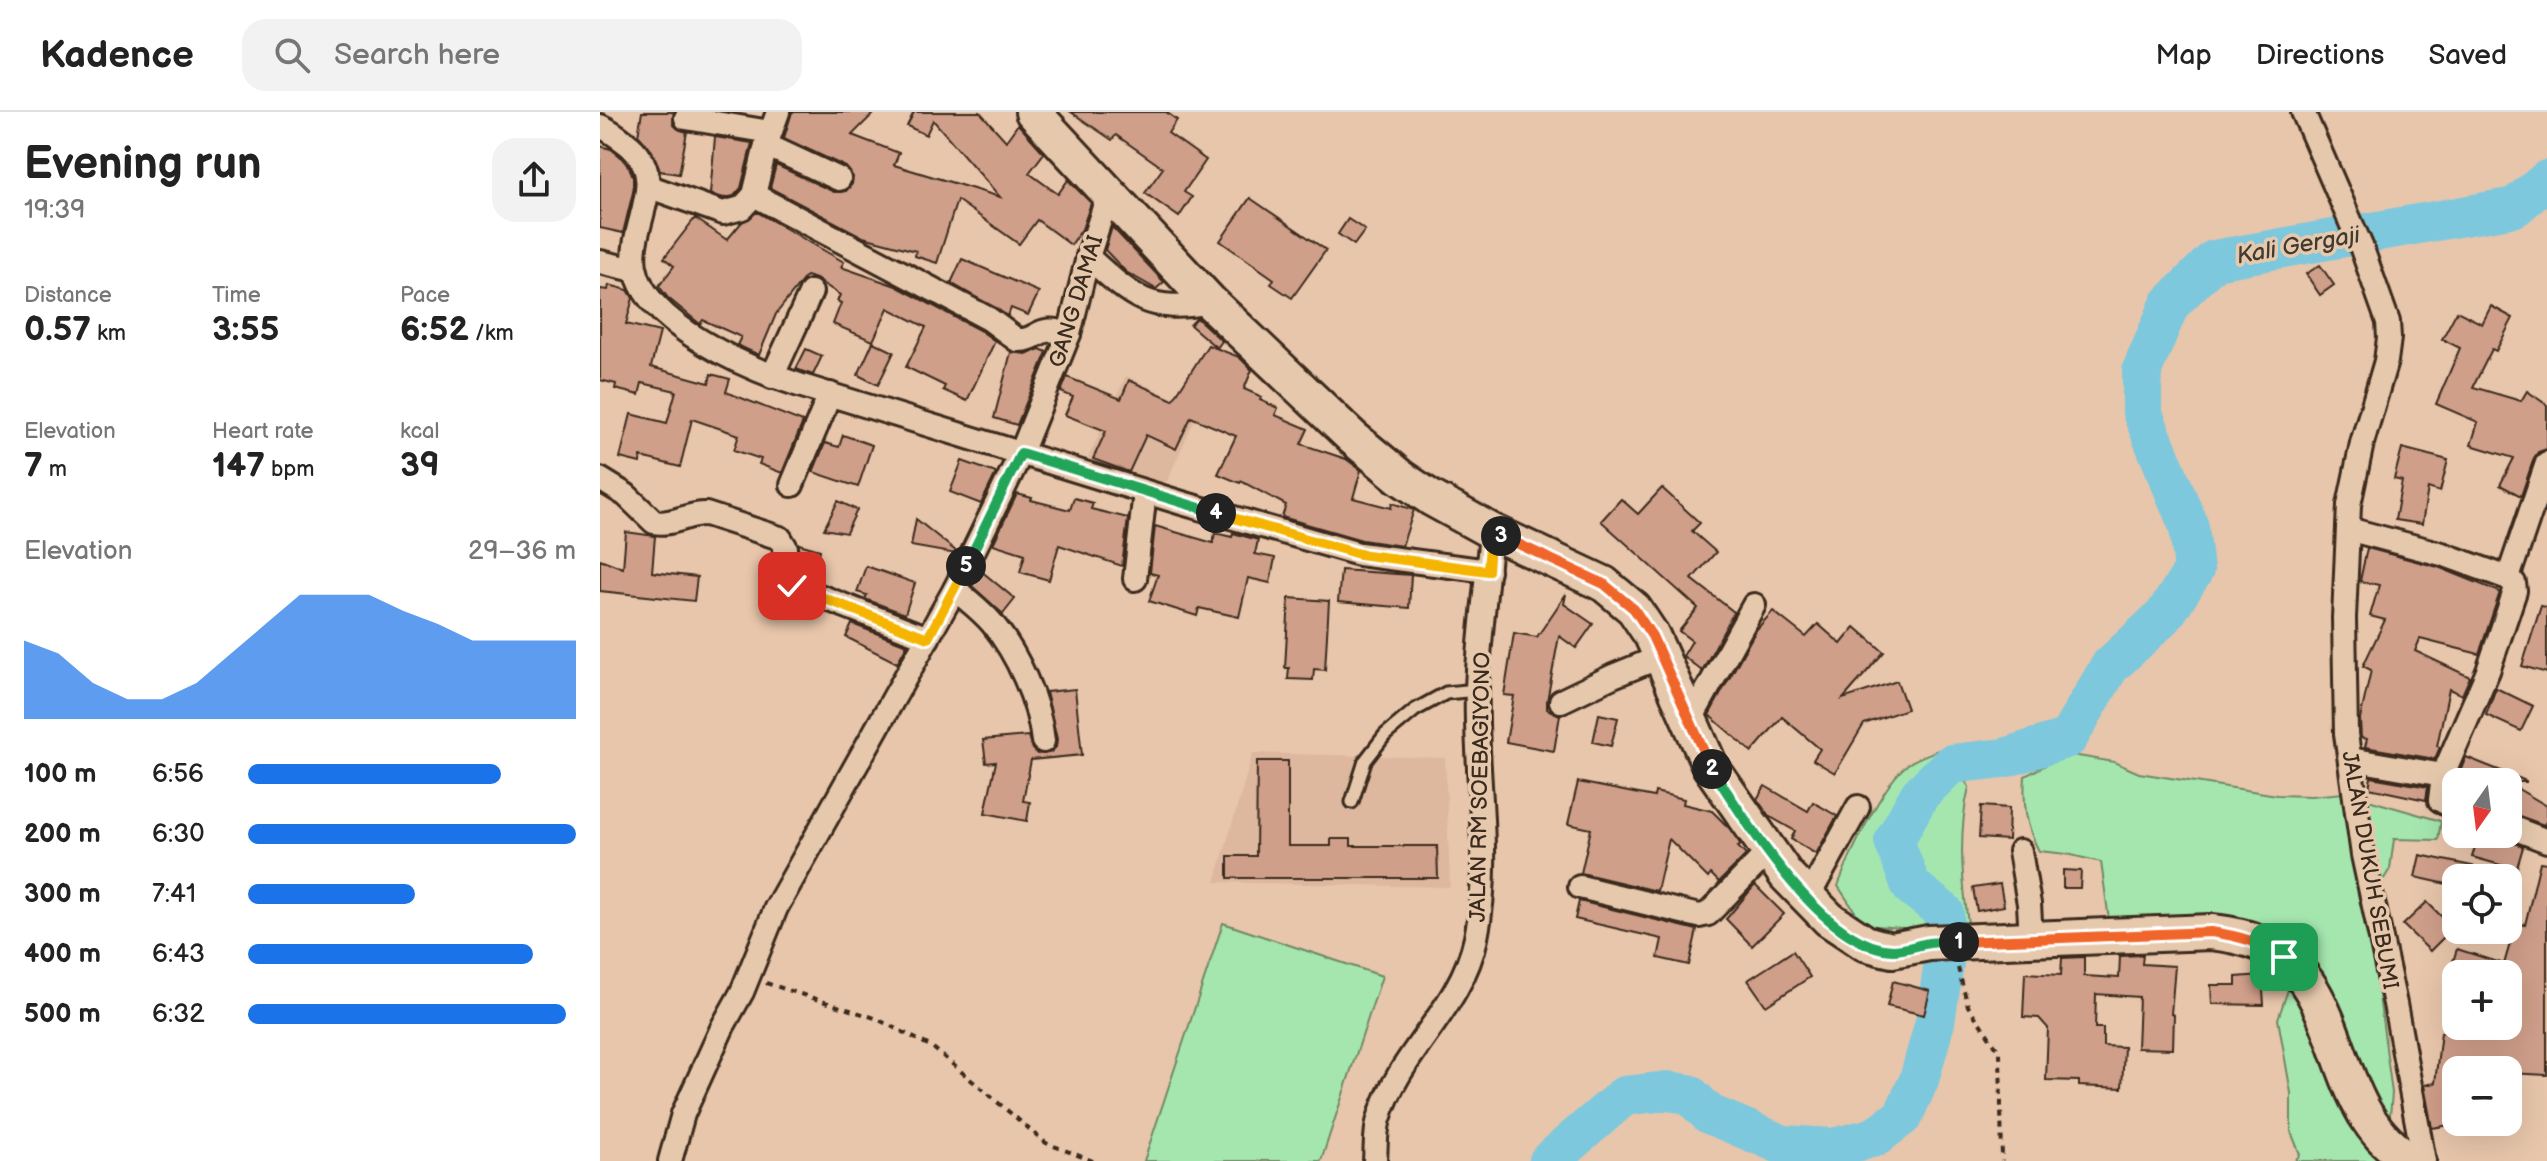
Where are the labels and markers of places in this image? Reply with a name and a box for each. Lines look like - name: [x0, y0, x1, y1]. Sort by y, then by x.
- pin: 4: [1196, 493, 1236, 533]
- pin: 3: [1481, 516, 1521, 556]
- pin: 5: [946, 546, 986, 586]
- pin: [758, 552, 826, 620]
- pin: 2: [1692, 749, 1732, 789]
- pin: 1: [1939, 922, 1979, 962]
- pin: [2250, 923, 2318, 991]

